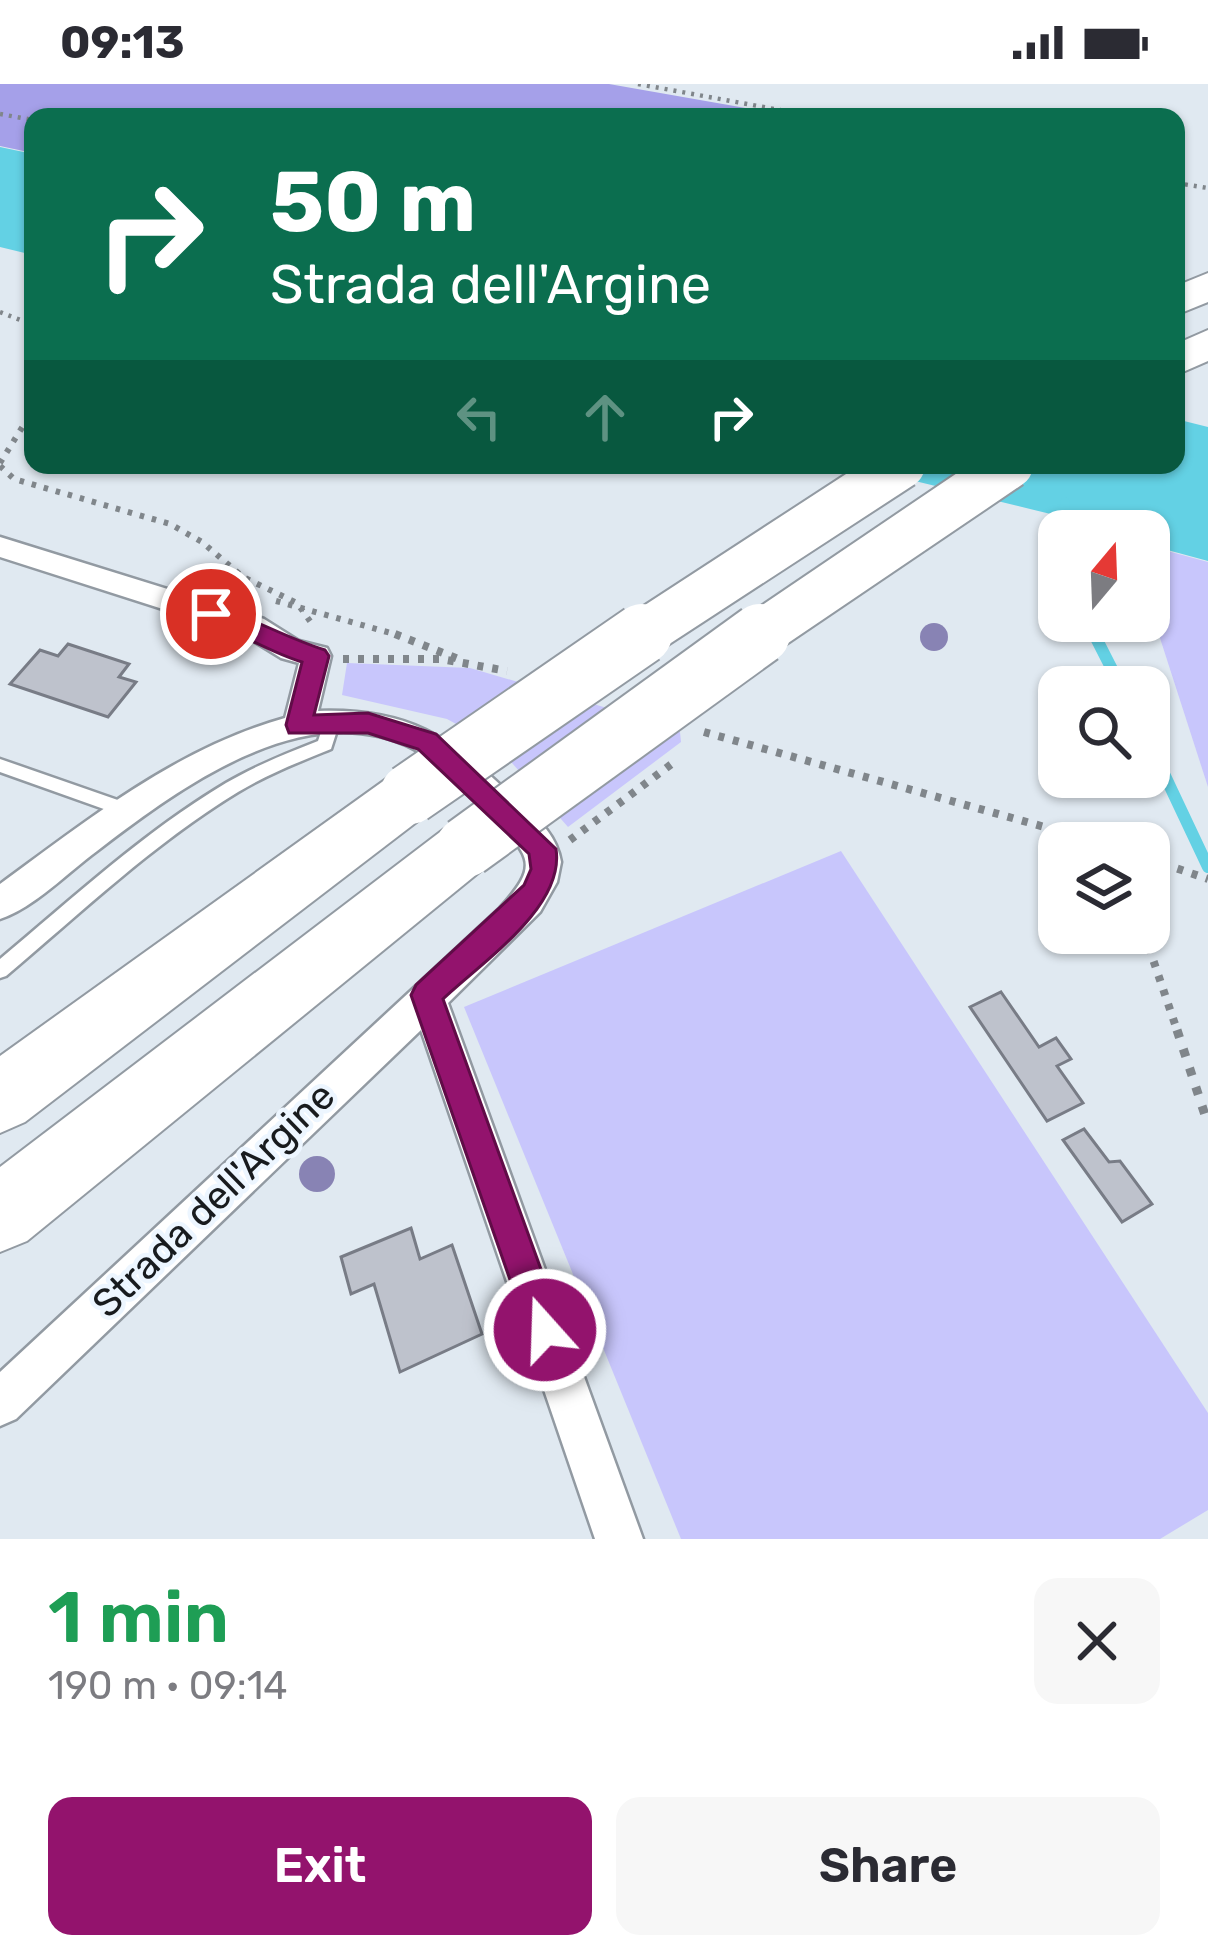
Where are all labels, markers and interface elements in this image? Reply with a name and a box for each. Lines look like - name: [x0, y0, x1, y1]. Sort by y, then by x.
- text: 09:13: [60, 16, 185, 69]
- text: 50 m: [270, 152, 476, 252]
- icon: right: [72, 156, 228, 312]
- text: Strada dell'Argine: [270, 253, 711, 317]
- icon: left: [446, 384, 512, 450]
- icon: ahead: [572, 384, 638, 450]
- icon: right: [698, 384, 764, 450]
- north arrow: [1038, 510, 1170, 642]
- map controls: [1038, 510, 1170, 954]
- pin: [160, 563, 262, 665]
- icon: arrive: [178, 581, 244, 647]
- button: search: [1038, 666, 1170, 798]
- button: layers: [1038, 822, 1170, 954]
- street label: Strada dell'Argine: [83, 1073, 344, 1327]
- position arrow: [482, 1267, 608, 1393]
- text: 1 min: [48, 1575, 229, 1660]
- button: close: [1034, 1578, 1160, 1704]
- text: 190 m · 09:14: [48, 1663, 288, 1709]
- button: Exit: [48, 1797, 592, 1935]
- button: Share: [616, 1797, 1160, 1935]

